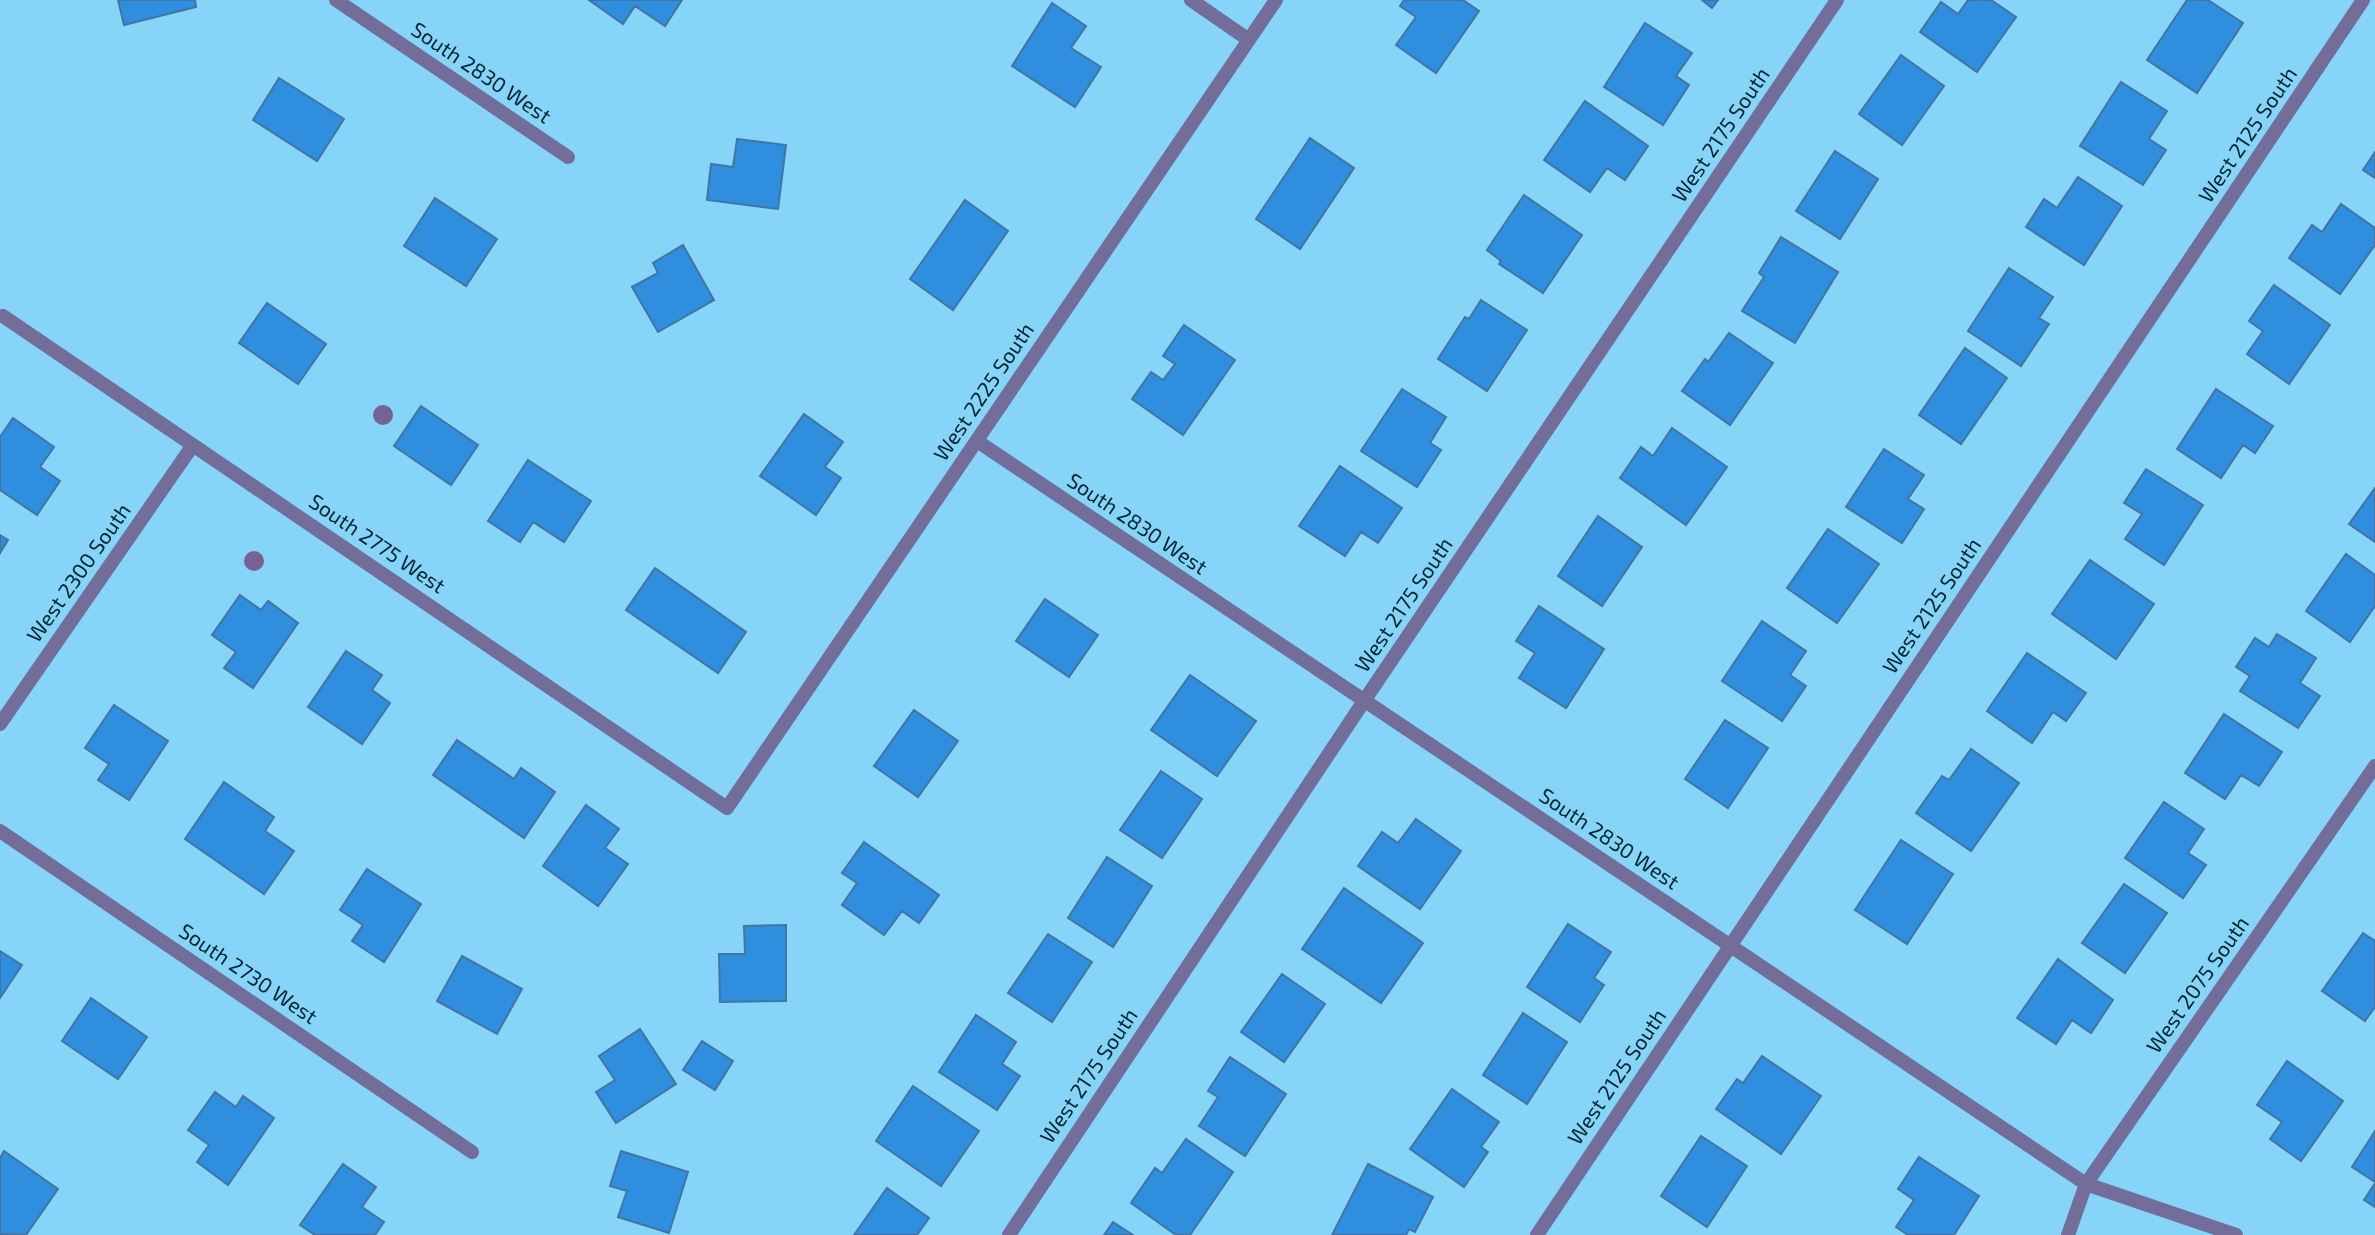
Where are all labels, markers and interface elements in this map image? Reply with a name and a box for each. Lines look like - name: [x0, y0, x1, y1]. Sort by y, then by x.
- street label: South 2830 West: [407, 16, 557, 128]
- street label: West 2175 South: [1666, 62, 1774, 206]
- street label: West 2125 South: [2192, 62, 2301, 207]
- street label: West 2225 South: [927, 317, 1038, 465]
- street label: South 2830 West: [1063, 467, 1213, 579]
- street label: South 2775 West: [305, 488, 451, 598]
- street label: West 2300 South: [21, 498, 135, 646]
- street label: West 2175 South: [1349, 532, 1457, 676]
- street label: West 2125 South: [1876, 533, 1985, 678]
- street label: South 2830 West: [1535, 782, 1685, 894]
- street label: West 2075 South: [2140, 911, 2253, 1057]
- street label: South 2730 West: [175, 917, 323, 1028]
- street label: West 2175 South: [1034, 1003, 1142, 1147]
- street label: West 2125 South: [1561, 1004, 1670, 1149]

